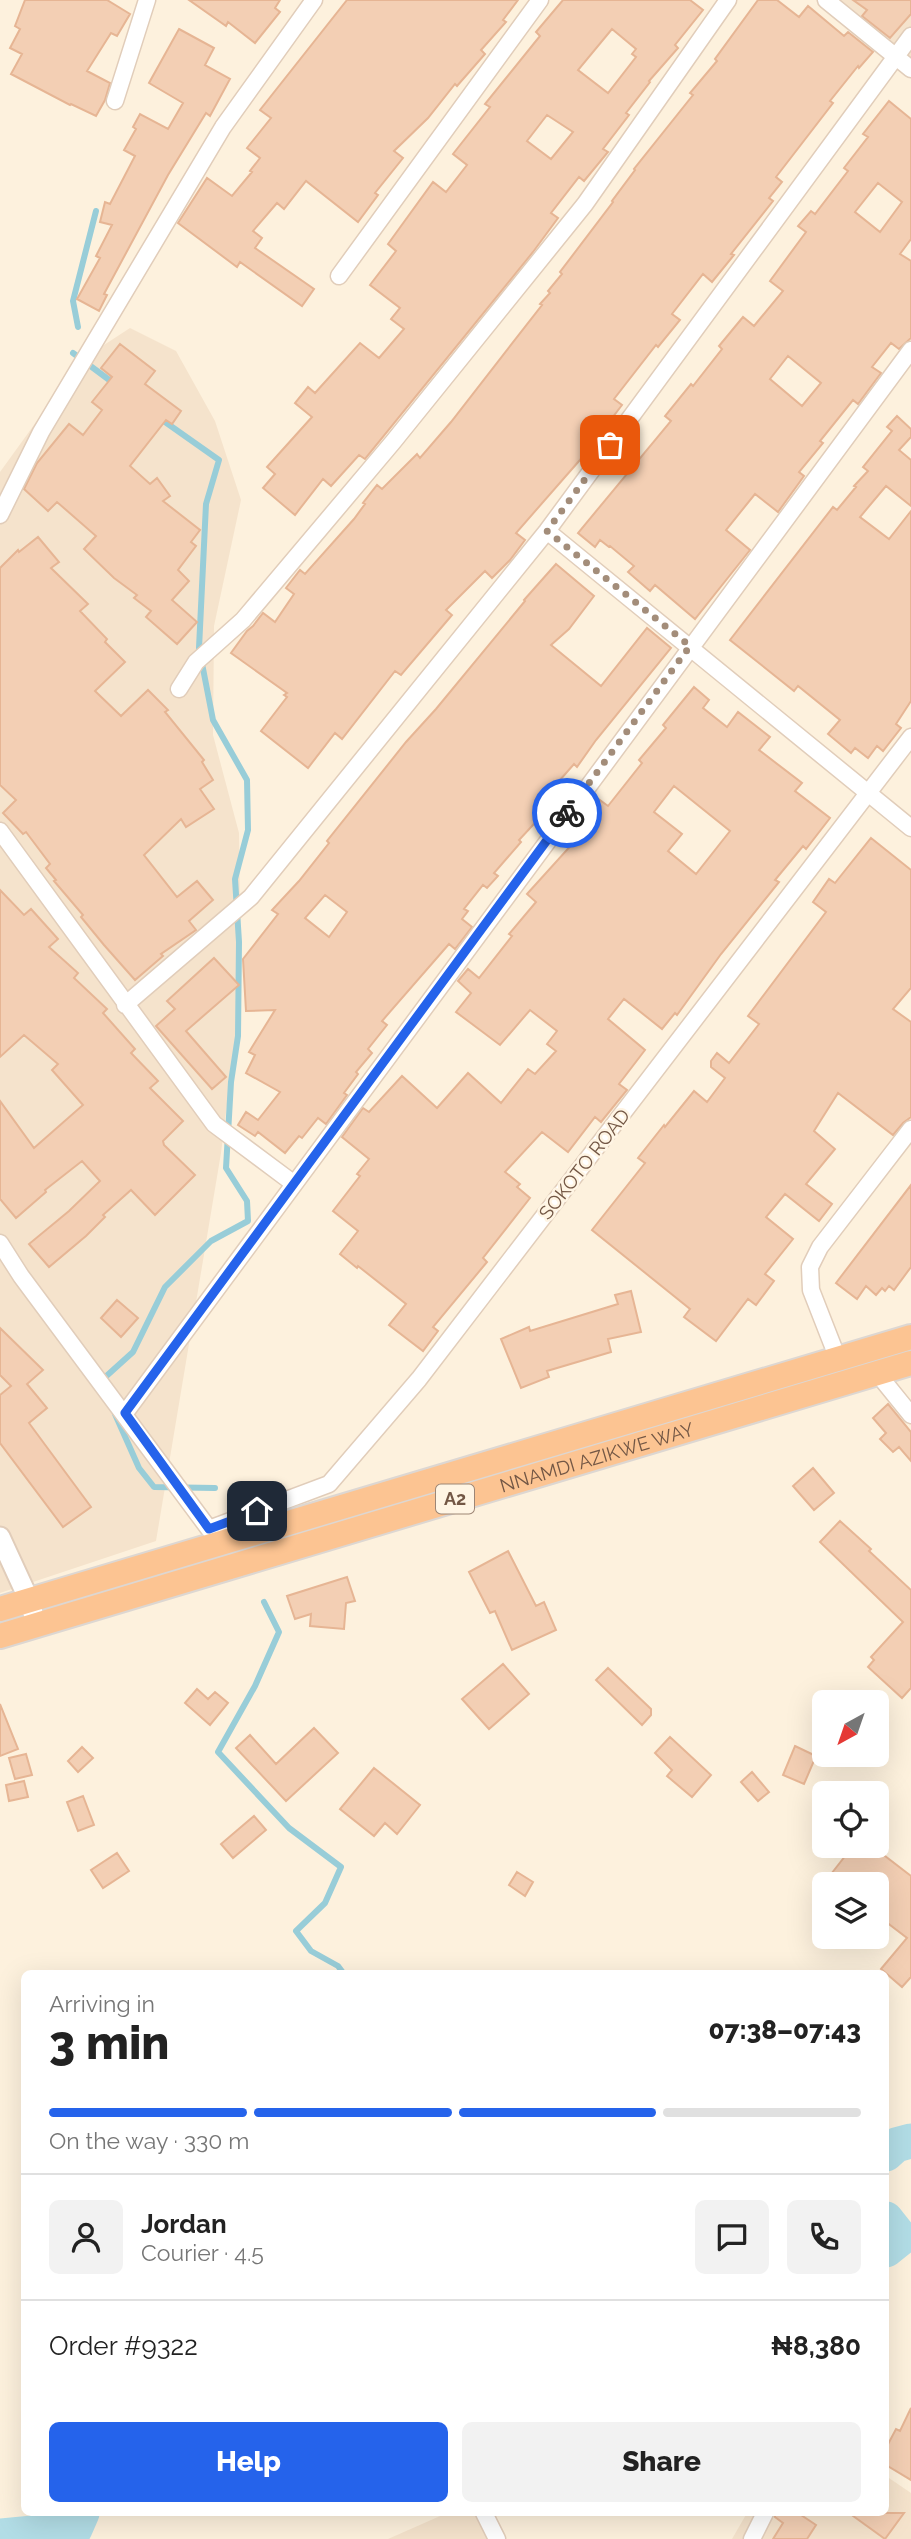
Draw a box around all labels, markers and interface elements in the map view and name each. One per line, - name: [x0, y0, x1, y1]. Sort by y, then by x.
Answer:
- pin: [580, 415, 640, 475]
- icon: bag: [591, 426, 629, 464]
- courier: [532, 778, 602, 848]
- icon: bike: [548, 794, 586, 832]
- street label: SOKOTO ROAD: [534, 1104, 634, 1224]
- street label: NNAMDI AZIKWE WAY: [497, 1418, 697, 1497]
- pin: [227, 1481, 287, 1541]
- road number: A2: [436, 1484, 474, 1514]
- icon: home: [238, 1492, 276, 1530]
- north arrow: [812, 1690, 889, 1768]
- map controls: [812, 1690, 889, 1949]
- button: locate: [812, 1781, 889, 1858]
- button: layers: [812, 1872, 889, 1949]
- text: Arriving in: [49, 1990, 155, 2017]
- text: 07:38–07:43: [708, 2015, 861, 2045]
- text: 3 min: [49, 2016, 169, 2070]
- text: On the way · 330 m: [49, 2127, 249, 2154]
- button: person: [49, 2200, 123, 2274]
- button: chat: [695, 2200, 769, 2274]
- button: phone: [787, 2200, 861, 2274]
- text: Jordan: [141, 2209, 227, 2239]
- text: Courier · 4.5: [141, 2239, 264, 2266]
- text: Order #9322: [49, 2331, 198, 2361]
- text: ₦8,380: [771, 2331, 861, 2361]
- button: Help: [49, 2422, 448, 2502]
- button: Share: [462, 2422, 861, 2502]

